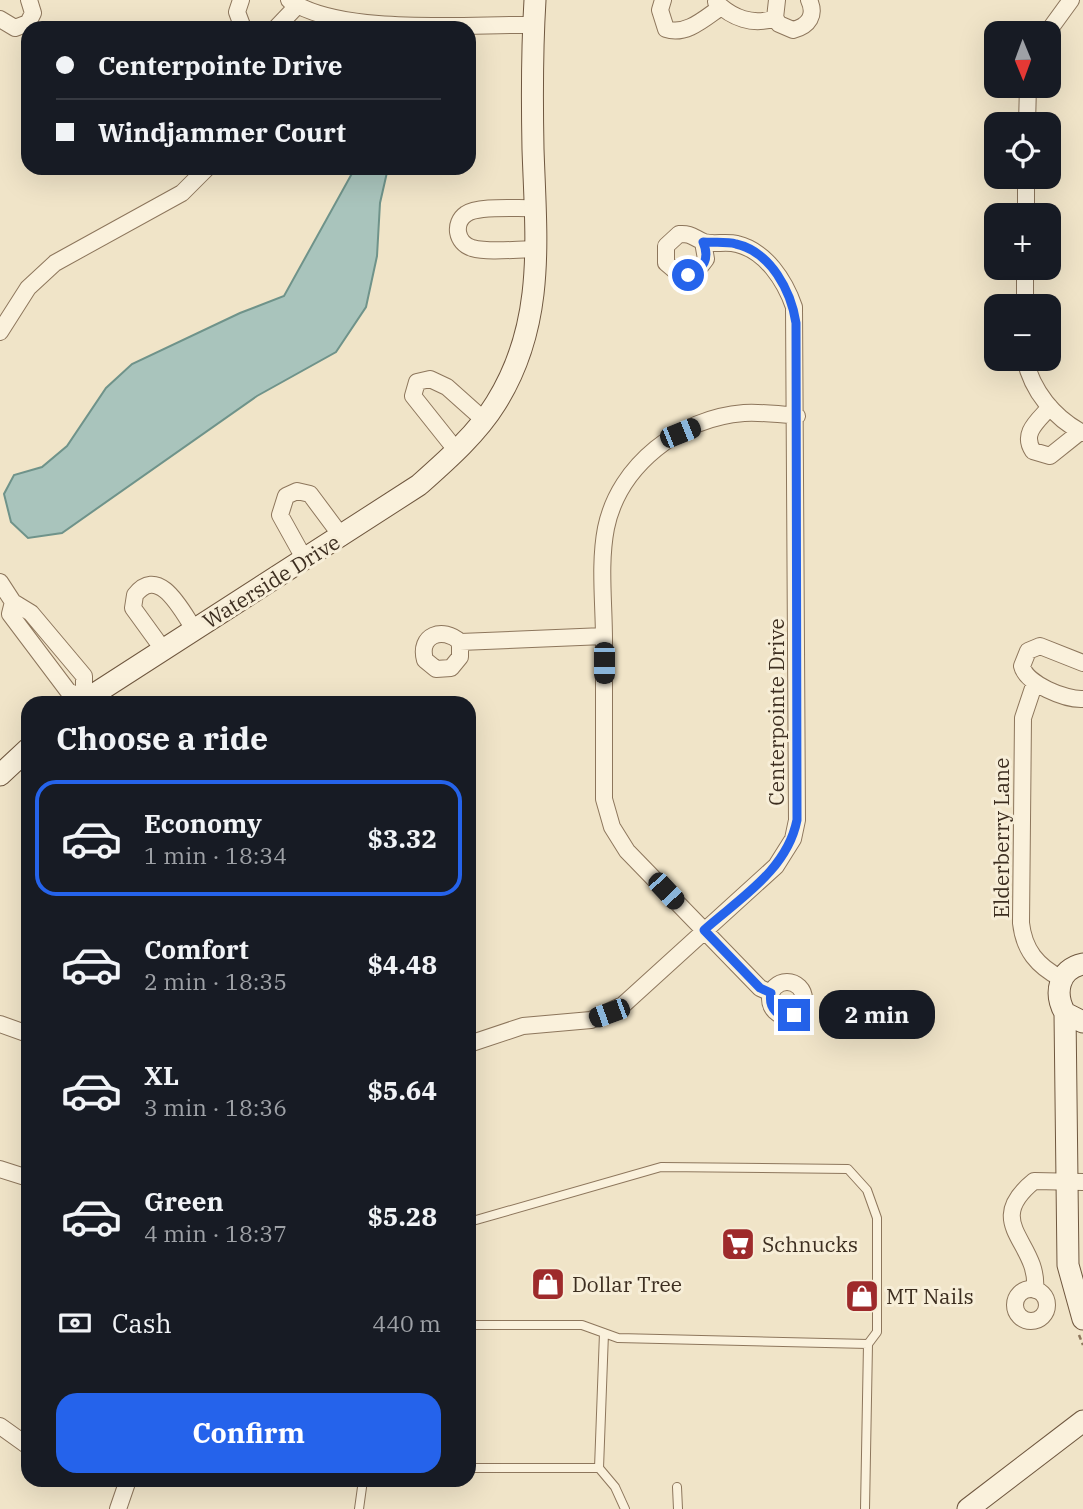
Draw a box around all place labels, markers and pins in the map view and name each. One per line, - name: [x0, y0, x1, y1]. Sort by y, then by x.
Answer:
- supermarket icon: Schnucks: [719, 1225, 757, 1263]
- place label: Schnucks: [762, 1230, 858, 1258]
- shop icon: Dollar Tree: [529, 1265, 567, 1303]
- place label: Dollar Tree: [572, 1270, 682, 1298]
- shop icon: MT Nails: [843, 1277, 881, 1315]
- place label: MT Nails: [886, 1282, 974, 1310]

